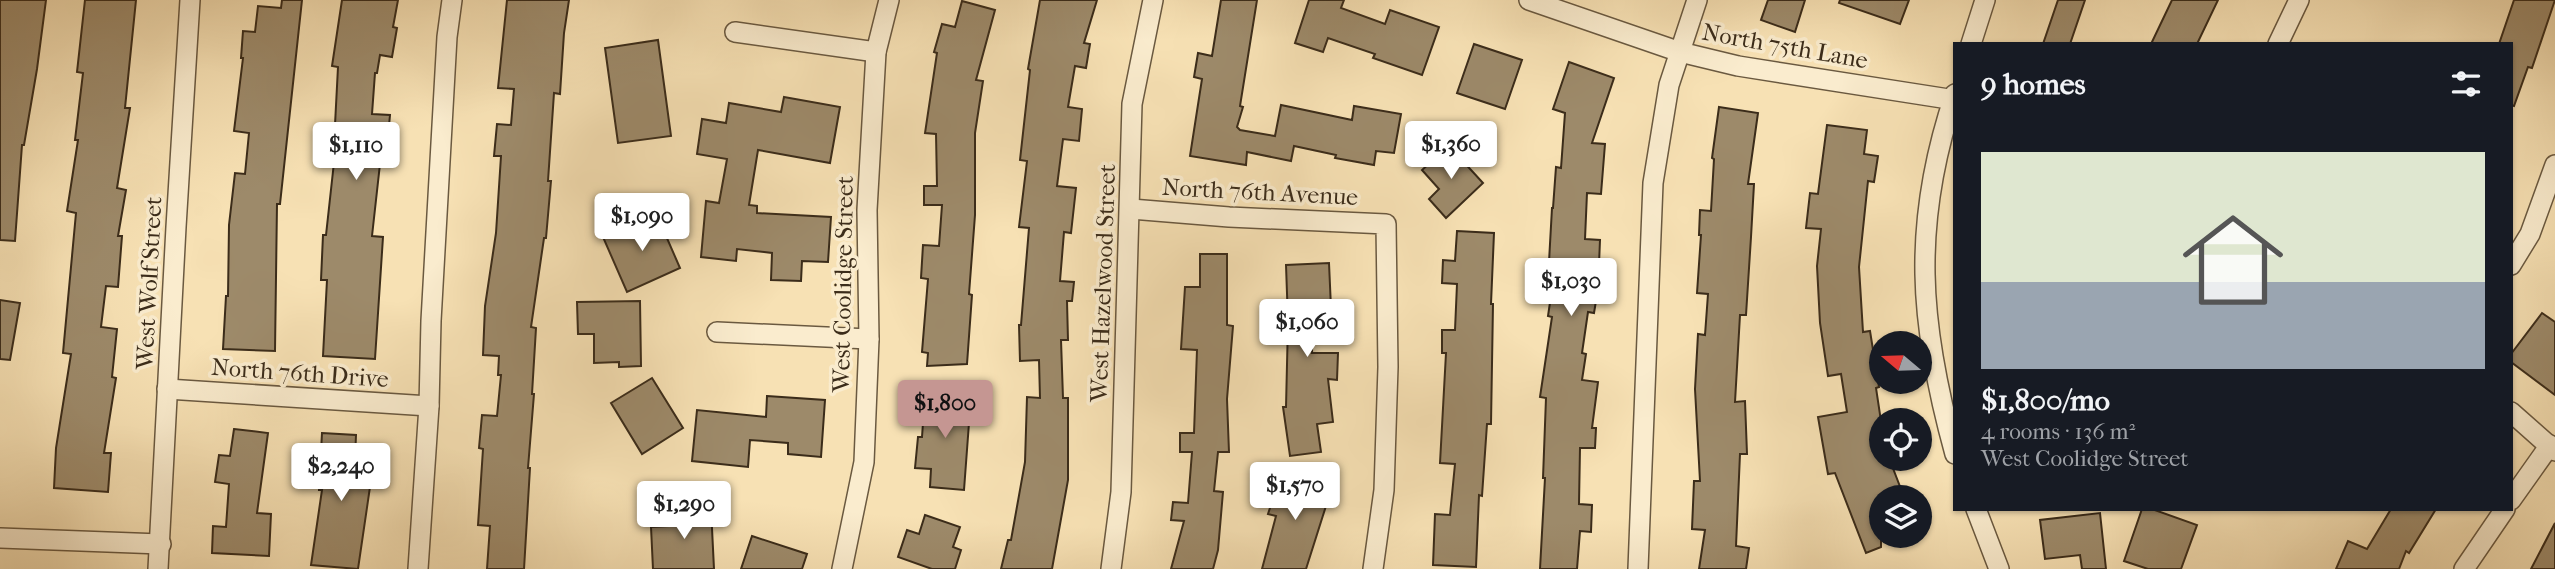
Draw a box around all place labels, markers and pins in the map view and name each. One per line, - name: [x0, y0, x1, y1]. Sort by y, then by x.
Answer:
- pin: $1,110: [299, 122, 413, 182]
- pin: $1,360: [1394, 122, 1508, 181]
- pin: $1,090: [585, 194, 699, 253]
- pin: $1,030: [1514, 258, 1628, 318]
- pin: $1,060: [1250, 300, 1364, 359]
- pin: $1,800: [888, 380, 1002, 440]
- pin: $2,240: [284, 444, 398, 503]
- pin: $1,570: [1238, 462, 1352, 522]
- pin: $1,290: [627, 482, 741, 541]

